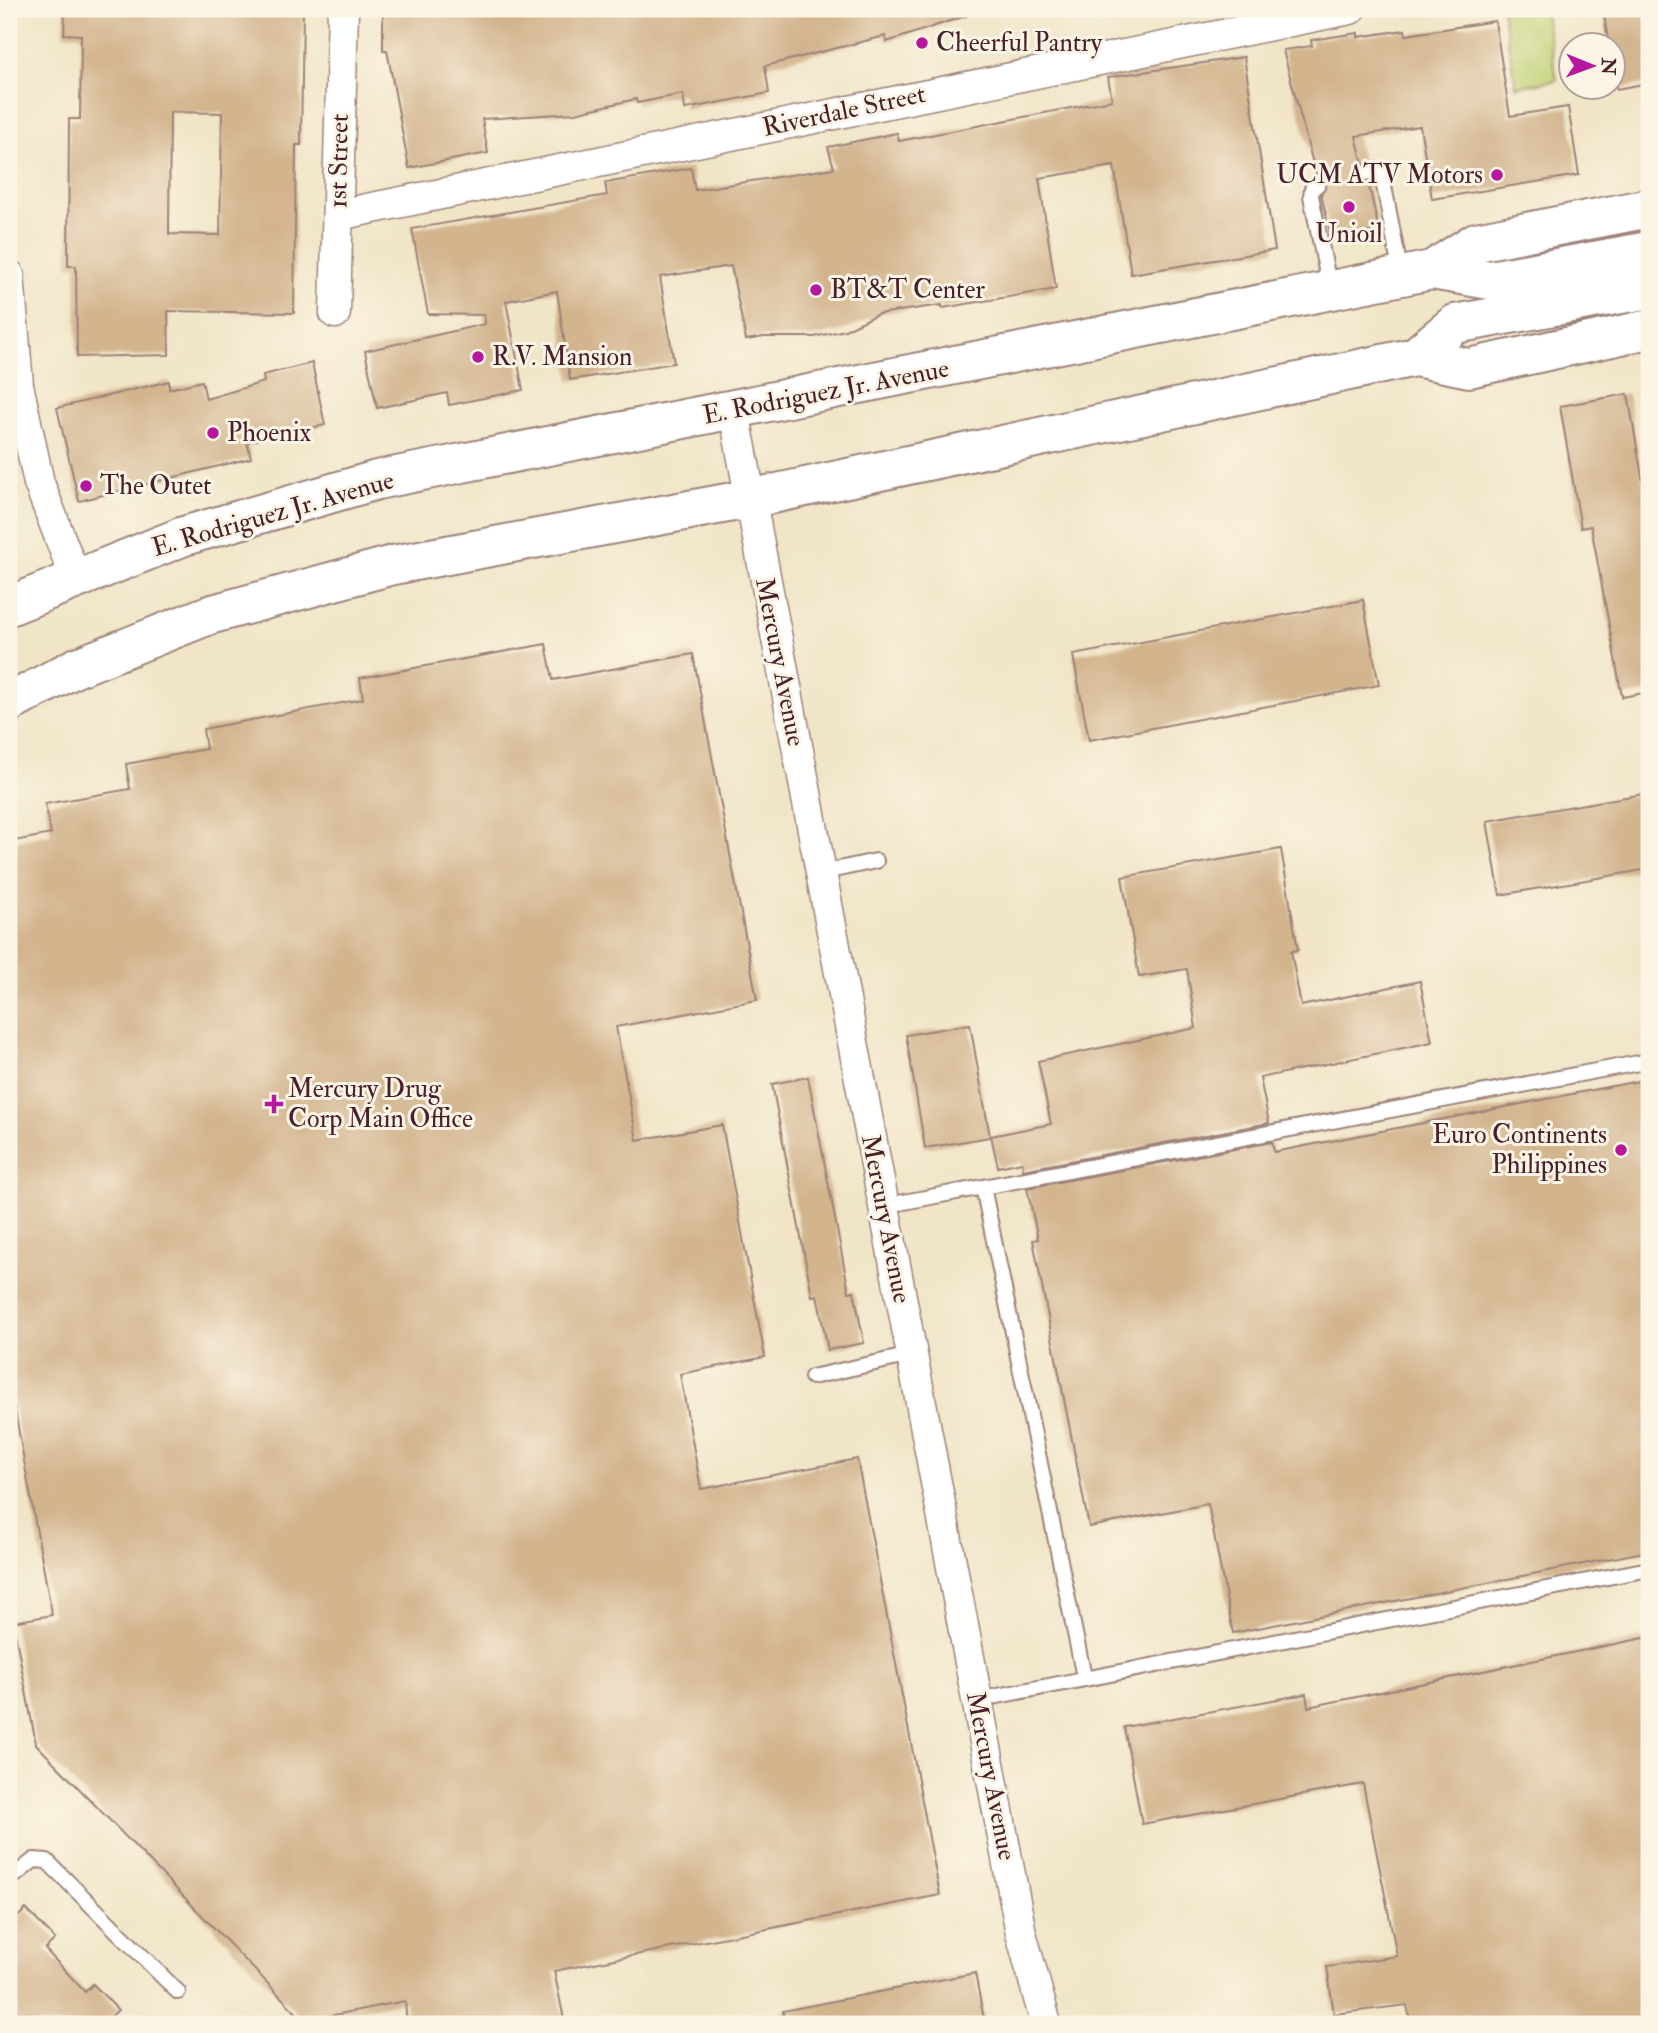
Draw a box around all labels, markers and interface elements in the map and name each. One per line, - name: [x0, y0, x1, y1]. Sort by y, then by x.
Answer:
- place label: Cheerful Pantry: [936, 27, 1103, 59]
- north arrow: [1556, 32, 1626, 102]
- marker: Cheerful Pantry: [914, 35, 930, 51]
- text: N: [1596, 57, 1620, 76]
- street label: Riverdale Street: [760, 78, 928, 144]
- street label: 1st Street: [322, 113, 356, 209]
- place label: UCM ATV Motors: [1276, 159, 1483, 191]
- marker: UCM ATV Motors: [1489, 167, 1505, 183]
- marker: Unioil: [1341, 199, 1357, 215]
- place label: Unioil: [1315, 218, 1383, 250]
- place label: BT&T Center: [830, 274, 985, 306]
- marker: BT&T Center: [808, 282, 824, 298]
- place label: R.V. Mansion: [492, 341, 632, 373]
- marker: R.V. Mansion: [470, 349, 486, 365]
- street label: E. Rodriguez Jr. Avenue: [700, 352, 952, 432]
- place label: Phoenix: [227, 417, 312, 449]
- marker: Phoenix: [205, 425, 221, 441]
- street label: E. Rodriguez Jr. Avenue: [148, 464, 398, 564]
- place label: The Outet: [100, 470, 212, 502]
- marker: The Outet: [78, 478, 94, 494]
- street label: Mercury Avenue: [748, 575, 812, 749]
- place label: Mercury Drug Corp Main Office: [288, 1073, 473, 1136]
- marker: Mercury Drug Corp Main Office: [266, 1096, 282, 1112]
- place label: Euro Continents Philippines: [1432, 1119, 1607, 1182]
- street label: Mercury Avenue: [854, 1132, 918, 1306]
- marker: Euro Continents Philippines: [1613, 1142, 1629, 1158]
- street label: Mercury Avenue: [959, 1689, 1023, 1863]

